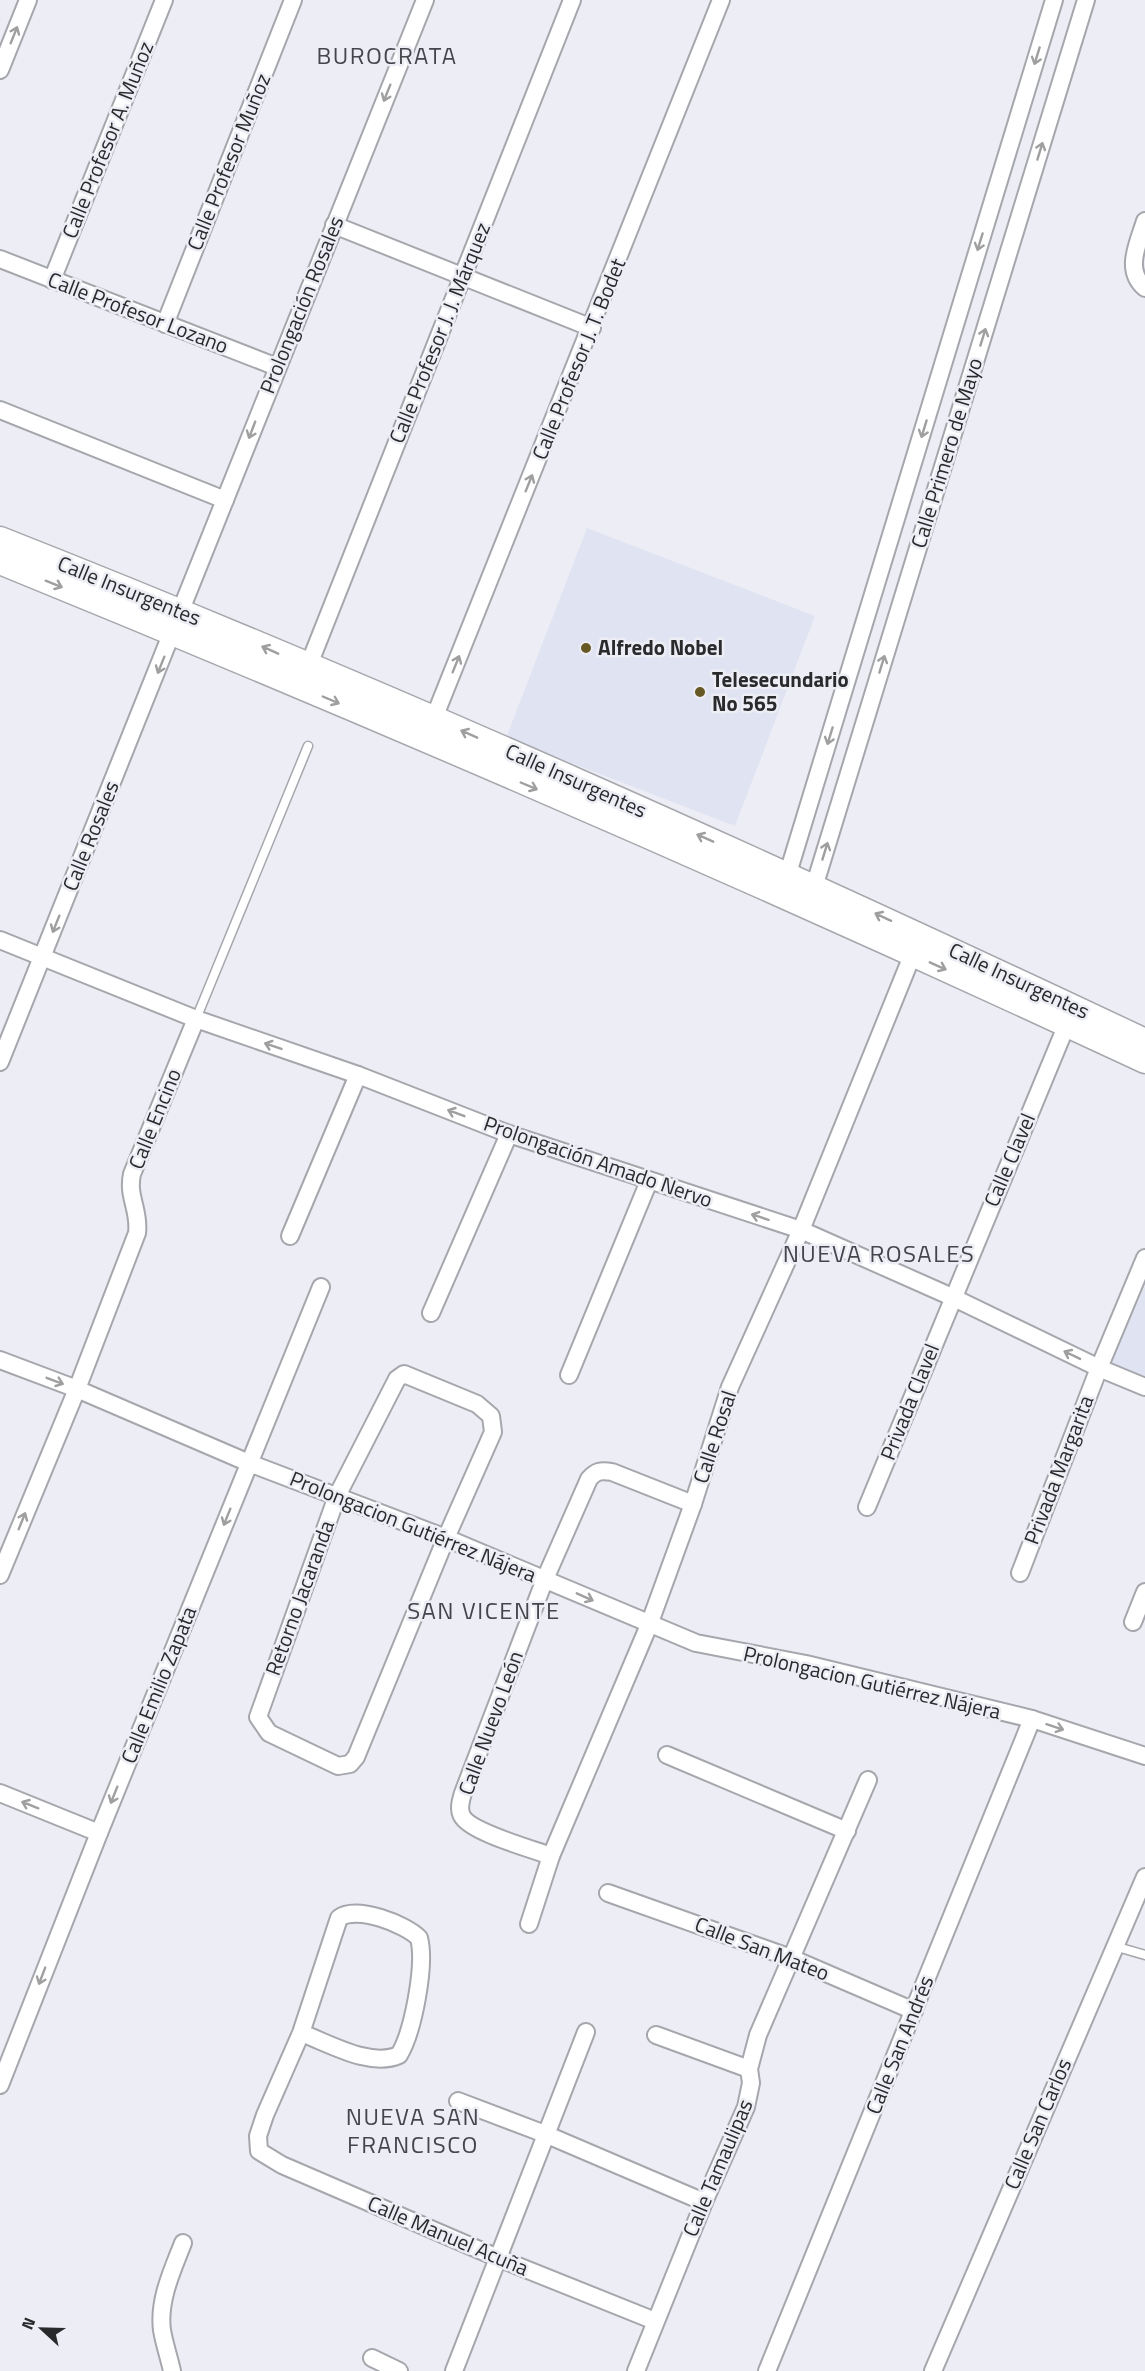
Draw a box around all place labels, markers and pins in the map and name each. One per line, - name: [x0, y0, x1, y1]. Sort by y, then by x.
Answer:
- place label: Alfredo Nobel: [598, 631, 723, 663]
- marker: Alfredo Nobel: [579, 641, 593, 655]
- place label: Telesecundario No 565: [712, 663, 849, 719]
- marker: Telesecundario No 565: [693, 685, 707, 699]

